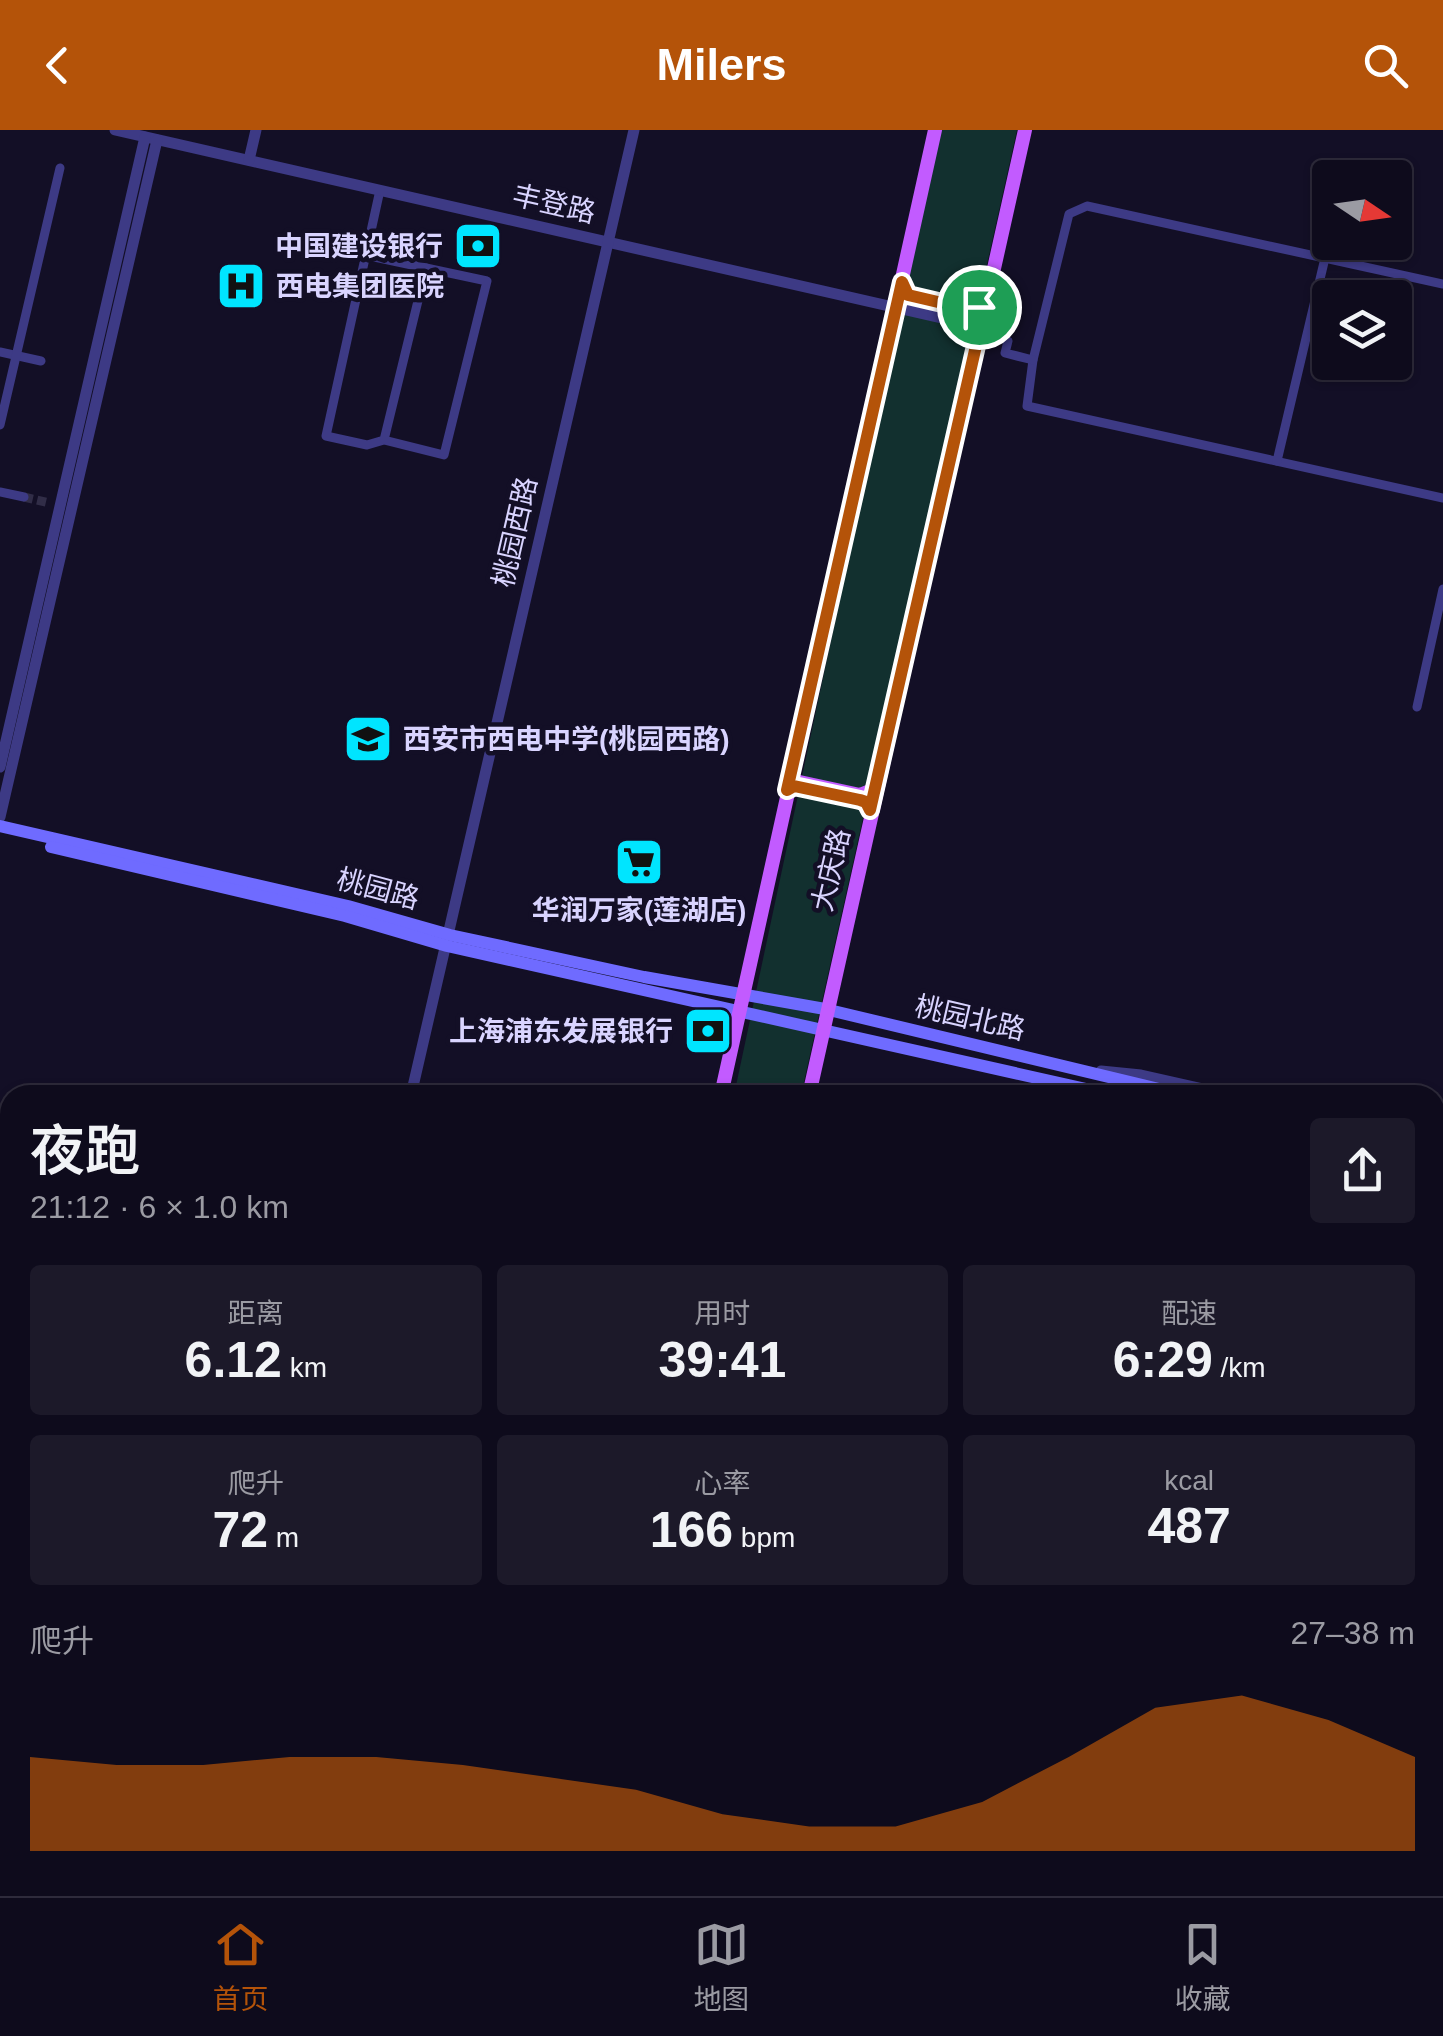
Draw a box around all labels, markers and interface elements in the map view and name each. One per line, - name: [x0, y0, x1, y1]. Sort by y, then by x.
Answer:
- icon: back: [30, 38, 85, 93]
- icon: search: [1358, 38, 1413, 93]
- text: Milers: [656, 39, 787, 90]
- north arrow: [1312, 160, 1412, 260]
- map controls: [1312, 160, 1412, 380]
- street label: 丰登路: [510, 179, 598, 229]
- bank icon: 中国建设银行: [452, 220, 504, 272]
- place label: 中国建设银行: [275, 231, 443, 262]
- hospital icon: 西电集团医院: [215, 260, 267, 312]
- pin: [937, 265, 1022, 350]
- place label: 西电集团医院: [276, 271, 444, 302]
- icon: arrive: [952, 280, 1007, 335]
- button: layers: [1312, 280, 1412, 380]
- street label: 桃园西路: [487, 474, 543, 590]
- school or university icon: 西安市西电中学(桃园西路): [342, 713, 394, 765]
- place label: 西安市西电中学(桃园西路): [403, 724, 730, 755]
- street label: 大庆路: [806, 826, 856, 914]
- supermarket icon: 华润万家(莲湖店): [613, 836, 665, 888]
- street label: 桃园路: [333, 863, 423, 915]
- place label: 华润万家(莲湖店): [532, 895, 746, 926]
- street label: 桃园北路: [912, 990, 1028, 1046]
- bank icon: 上海浦东发展银行: [682, 1005, 734, 1057]
- place label: 上海浦东发展银行: [449, 1016, 673, 1047]
- button: share: [1310, 1118, 1415, 1223]
- text: 夜跑: [30, 1120, 140, 1182]
- text: 21:12 · 6 × 1.0 km: [30, 1189, 289, 1225]
- text: 距离: [228, 1298, 284, 1329]
- text: 用时: [694, 1298, 751, 1329]
- text: 配速: [1161, 1298, 1217, 1329]
- text: 6.12: [185, 1332, 282, 1388]
- text: 39:41: [659, 1332, 786, 1388]
- text: 6:29: [1113, 1332, 1213, 1388]
- text: km: [282, 1352, 327, 1383]
- text: /km: [1213, 1352, 1266, 1383]
- text: kcal: [1164, 1465, 1214, 1496]
- text: 爬升: [228, 1468, 284, 1499]
- text: 心率: [694, 1468, 751, 1499]
- text: 487: [1147, 1498, 1231, 1554]
- text: 72: [212, 1502, 268, 1558]
- text: 166: [650, 1502, 733, 1558]
- text: m: [268, 1522, 299, 1553]
- text: bpm: [733, 1522, 795, 1553]
- text: 27–38 m: [1290, 1615, 1415, 1651]
- text: 爬升: [30, 1623, 94, 1659]
- tab: 首页: [212, 1917, 269, 2017]
- tab: 地图: [693, 1917, 750, 2017]
- tab: 收藏: [1174, 1917, 1231, 2017]

